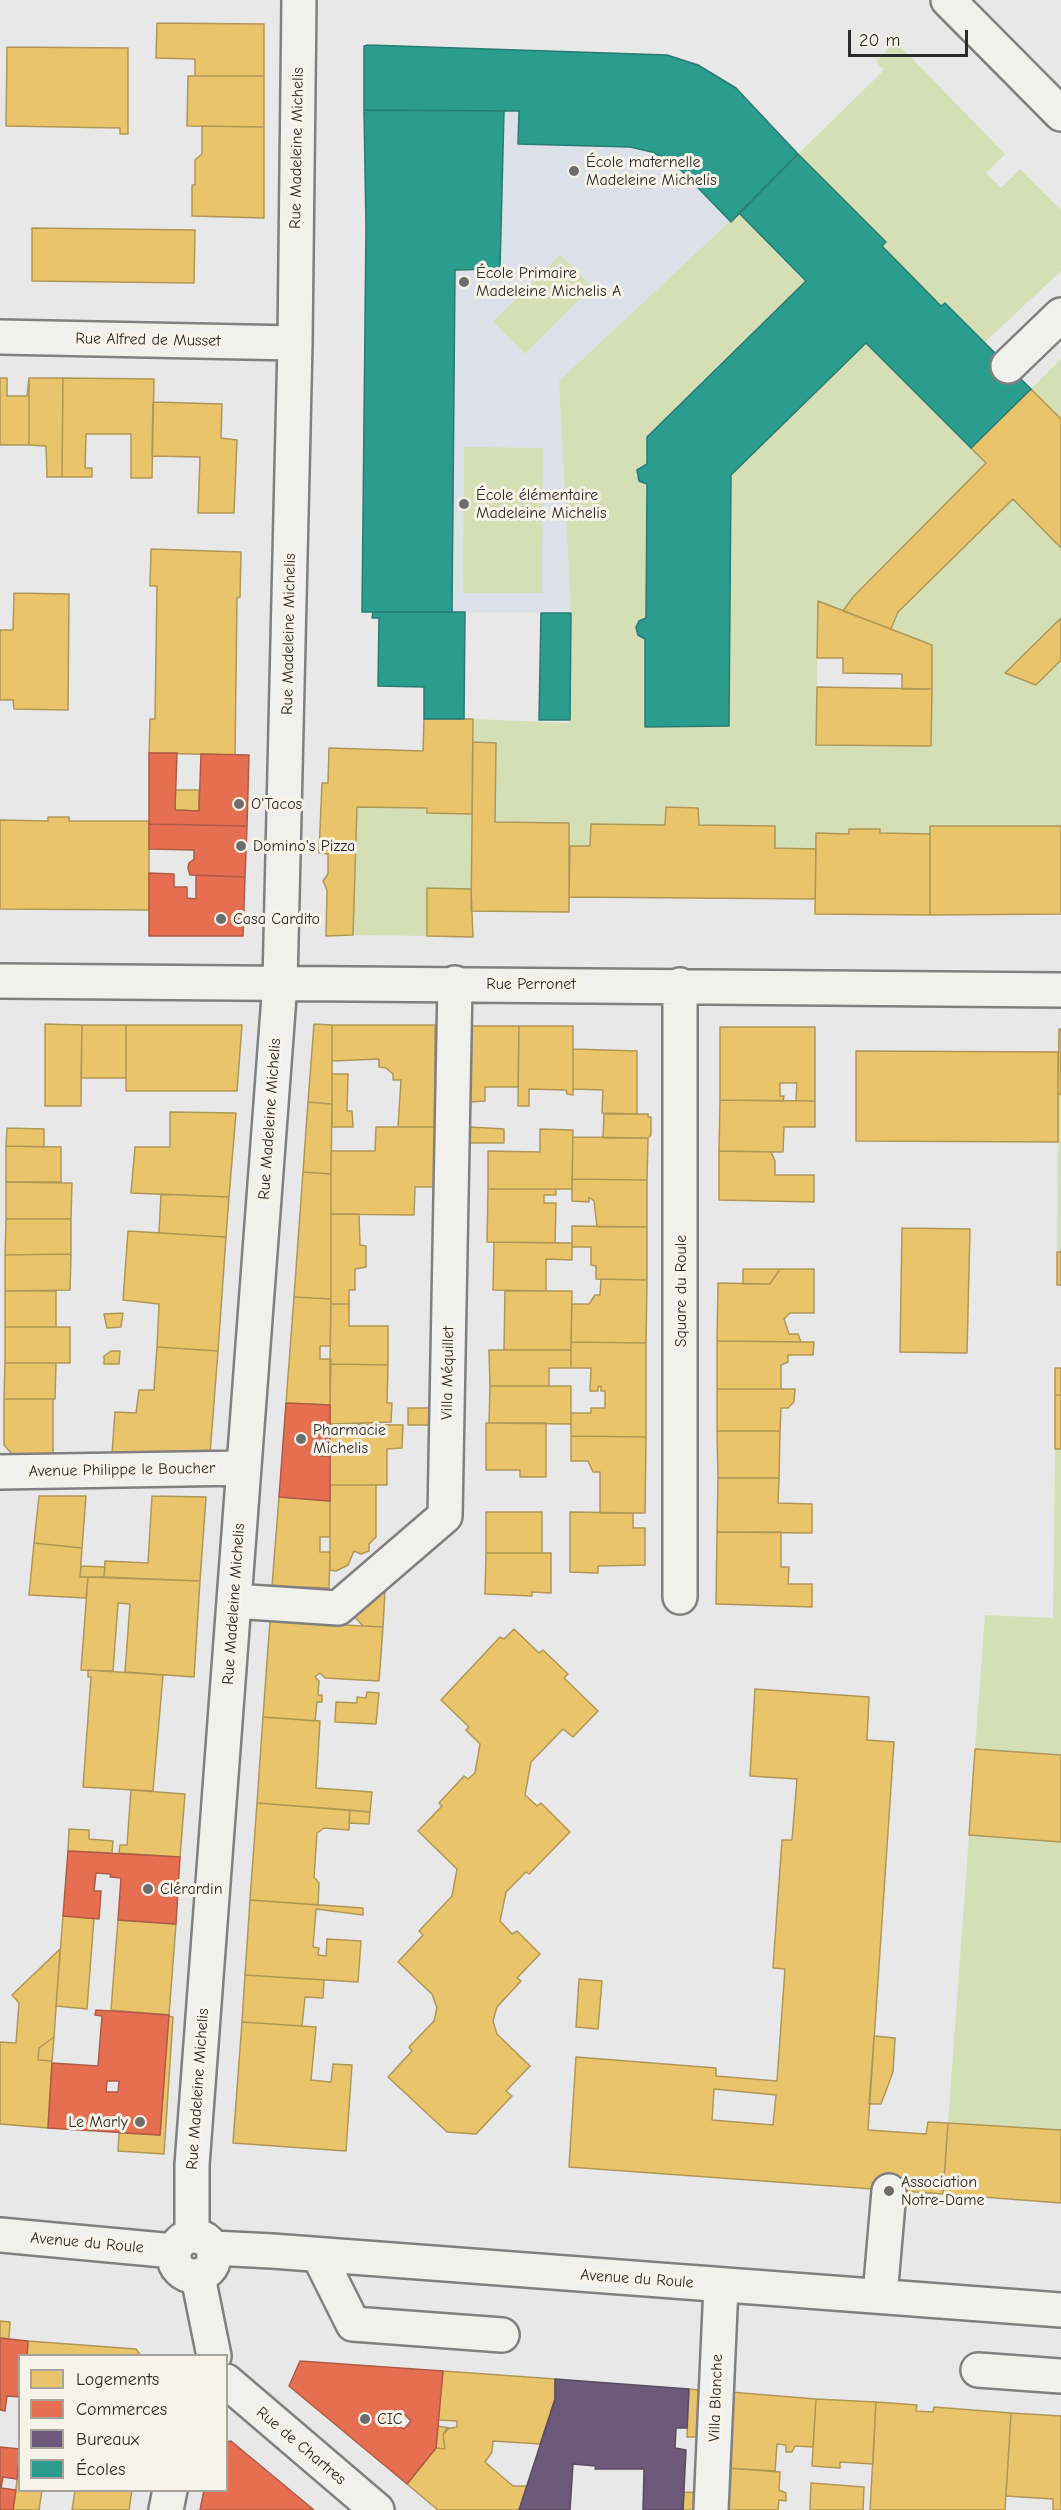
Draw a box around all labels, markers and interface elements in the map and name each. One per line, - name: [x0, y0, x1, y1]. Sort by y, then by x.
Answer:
- scale bar: [851, 18, 971, 56]
- text: 20 m: [859, 30, 900, 51]
- street label: Rue Madeleine Michelis: [286, 67, 308, 229]
- place label: École maternelle Madeleine Michelis: [586, 152, 717, 190]
- marker: École maternelle Madeleine Michelis: [567, 164, 581, 178]
- place label: École Primaire Madeleine Michelis A: [476, 263, 621, 301]
- marker: École Primaire Madeleine Michelis A: [457, 275, 471, 289]
- street label: Rue Alfred de Musset: [75, 329, 221, 351]
- place label: École élémentaire Madeleine Michelis: [476, 485, 607, 523]
- marker: École élémentaire Madeleine Michelis: [457, 497, 471, 511]
- street label: Rue Madeleine Michelis: [278, 553, 300, 715]
- place label: O'Tacos: [251, 794, 302, 814]
- marker: O'Tacos: [232, 797, 246, 811]
- place label: Domino's Pizza: [253, 836, 355, 856]
- marker: Domino's Pizza: [234, 839, 248, 853]
- place label: Casa Cardito: [233, 909, 320, 929]
- marker: Casa Cardito: [214, 912, 228, 926]
- street label: Rue Perronet: [486, 974, 576, 994]
- street label: Rue Madeleine Michelis: [255, 1038, 285, 1200]
- street label: Square du Roule: [671, 1235, 691, 1347]
- street label: Villa Méquillet: [438, 1326, 458, 1420]
- place label: Pharmacie Michelis: [313, 1420, 386, 1458]
- marker: Pharmacie Michelis: [294, 1432, 308, 1446]
- street label: Avenue Philippe le Boucher: [28, 1459, 216, 1481]
- street label: Rue Madeleine Michelis: [219, 1523, 249, 1685]
- place label: Clérardin: [160, 1879, 222, 1899]
- marker: Clérardin: [141, 1882, 155, 1896]
- street label: Rue Madeleine Michelis: [183, 2008, 213, 2170]
- place label: Le Marly: [68, 2112, 128, 2132]
- marker: Le Marly: [133, 2115, 147, 2129]
- place label: Association Notre-Dame: [901, 2172, 984, 2210]
- marker: Association Notre-Dame: [882, 2184, 896, 2198]
- street label: Avenue du Roule: [30, 2228, 144, 2258]
- street label: Avenue du Roule: [580, 2265, 694, 2293]
- legend: [18, 2354, 228, 2492]
- street label: Villa Blanche: [705, 2354, 727, 2442]
- text: Logements: [76, 2369, 159, 2390]
- text: Commerces: [76, 2399, 167, 2420]
- street label: Rue de Chartres: [252, 2403, 350, 2489]
- place label: CIC: [377, 2409, 402, 2429]
- marker: CIC: [358, 2412, 372, 2426]
- text: Bureaux: [76, 2429, 139, 2450]
- text: Écoles: [76, 2459, 126, 2480]

